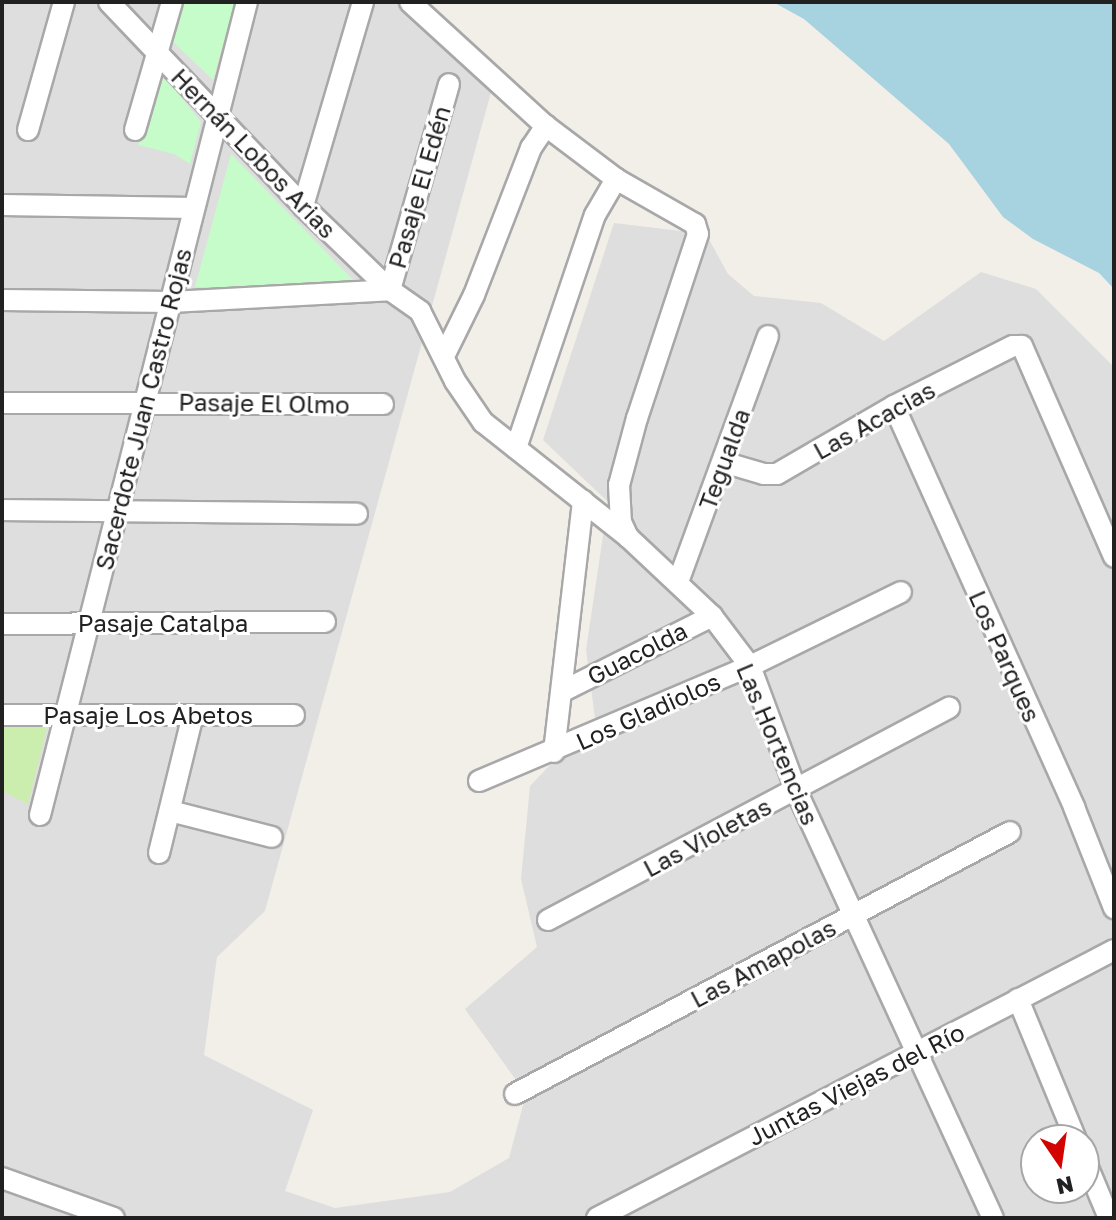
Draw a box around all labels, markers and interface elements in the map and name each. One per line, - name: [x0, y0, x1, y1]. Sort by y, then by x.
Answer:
- street label: Hernán Lobos Arias: [166, 62, 342, 244]
- street label: Pasaje El Edén: [382, 102, 456, 272]
- street label: Sacerdote Juan Castro Rojas: [89, 245, 197, 573]
- street label: Las Acacias: [808, 375, 940, 465]
- street label: Pasaje El Olmo: [178, 387, 350, 419]
- street label: Tegualda: [692, 405, 756, 513]
- street label: Los Parques: [963, 586, 1047, 726]
- street label: Pasaje Catalpa: [78, 609, 248, 637]
- street label: Guacolda: [582, 616, 692, 690]
- street label: Las Hortencias: [731, 659, 825, 829]
- street label: Los Gladiolos: [571, 666, 725, 756]
- street label: Pasaje Los Abetos: [43, 701, 253, 729]
- street label: Las Violetas: [638, 791, 776, 883]
- street label: Las Amapolas: [686, 913, 840, 1013]
- street label: Juntas Viejas del Río: [743, 1017, 969, 1151]
- north arrow: [1020, 1124, 1100, 1204]
- text: N: [1054, 1171, 1076, 1201]

